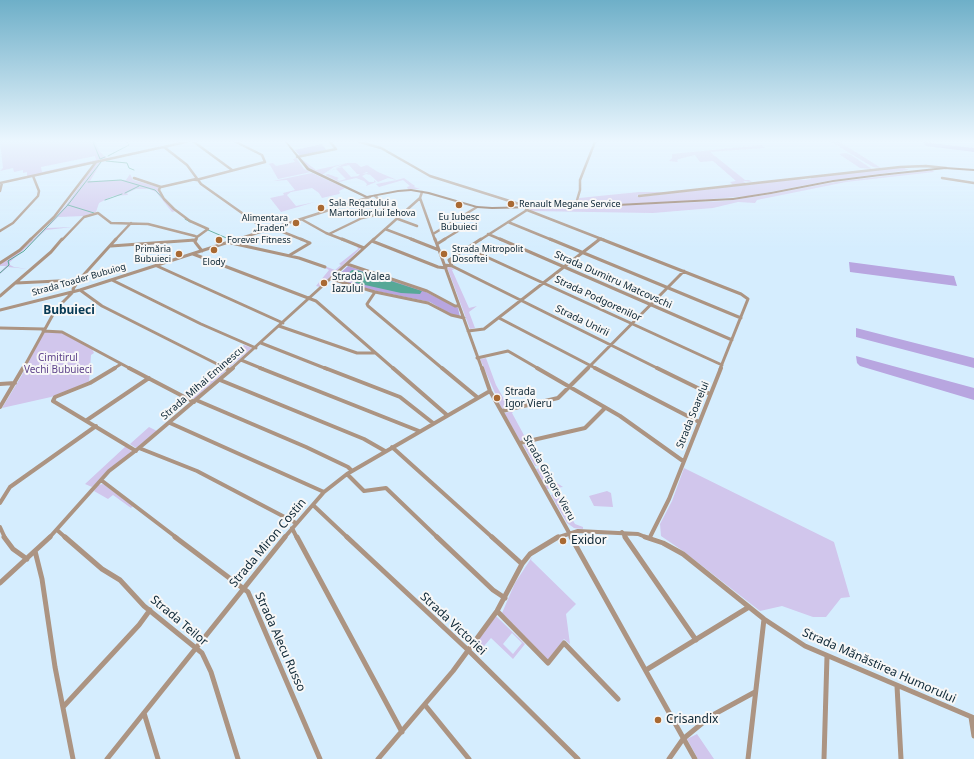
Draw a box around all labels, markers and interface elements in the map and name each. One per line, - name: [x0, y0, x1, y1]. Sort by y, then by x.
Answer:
- place label: Sala Regatului a Martorilor lui Iehova: [329, 198, 416, 219]
- marker: Renault Megane Service: [506, 199, 516, 209]
- place label: Renault Megane Service: [519, 199, 621, 209]
- marker: Eu Iubesc Bubuieci: [454, 200, 464, 210]
- marker: Sala Regatului a Martorilor lui Iehova: [316, 203, 326, 213]
- place label: Eu Iubesc Bubuieci: [439, 212, 479, 233]
- place label: Alimentara „Iraden”: [242, 213, 288, 234]
- marker: Alimentara „Iraden”: [291, 218, 301, 228]
- marker: Forever Fitness: [214, 235, 224, 245]
- place label: Forever Fitness: [227, 235, 291, 245]
- place label: Primăria Bubuieci: [134, 244, 171, 265]
- place label: Strada Mitropolit Dosoftei: [452, 244, 523, 265]
- marker: Elody: [209, 245, 219, 255]
- marker: Primăria Bubuieci: [174, 249, 184, 259]
- marker: Strada Mitropolit Dosoftei: [439, 249, 449, 259]
- street label: Strada Dumitru Matcovschi: [552, 249, 674, 311]
- place label: Elody: [203, 257, 225, 267]
- street label: Strada Toader Bubuiog: [31, 261, 127, 299]
- place label: Strada Valea Iazului: [332, 271, 390, 294]
- street label: Strada Podgorenilor: [553, 274, 643, 324]
- marker: Strada Valea Iazului: [319, 278, 329, 288]
- street label: Strada Unirii: [553, 303, 611, 339]
- district label: Bubuieci: [43, 304, 95, 318]
- street label: Strada Mihai Eminescu: [159, 343, 247, 423]
- park label: Cimitirul Vechi Bubuieci: [24, 352, 92, 376]
- street label: Strada Soarelui: [674, 380, 712, 450]
- place label: Strada Igor Vieru: [505, 386, 552, 410]
- marker: Strada Igor Vieru: [492, 393, 502, 403]
- street label: Strada Grigore Vieru: [521, 433, 577, 523]
- street label: Strada Miron Costin: [227, 496, 309, 590]
- place label: Exidor: [571, 534, 607, 548]
- marker: Exidor: [558, 536, 568, 546]
- street label: Strada Alecu Russo: [252, 590, 308, 694]
- street label: Strada Victoriei: [417, 590, 489, 658]
- street label: Strada Teilor: [147, 593, 211, 649]
- street label: Strada Mănăstirea Humorului: [800, 626, 958, 706]
- place label: Crisandix: [666, 713, 718, 727]
- marker: Crisandix: [653, 715, 663, 725]

